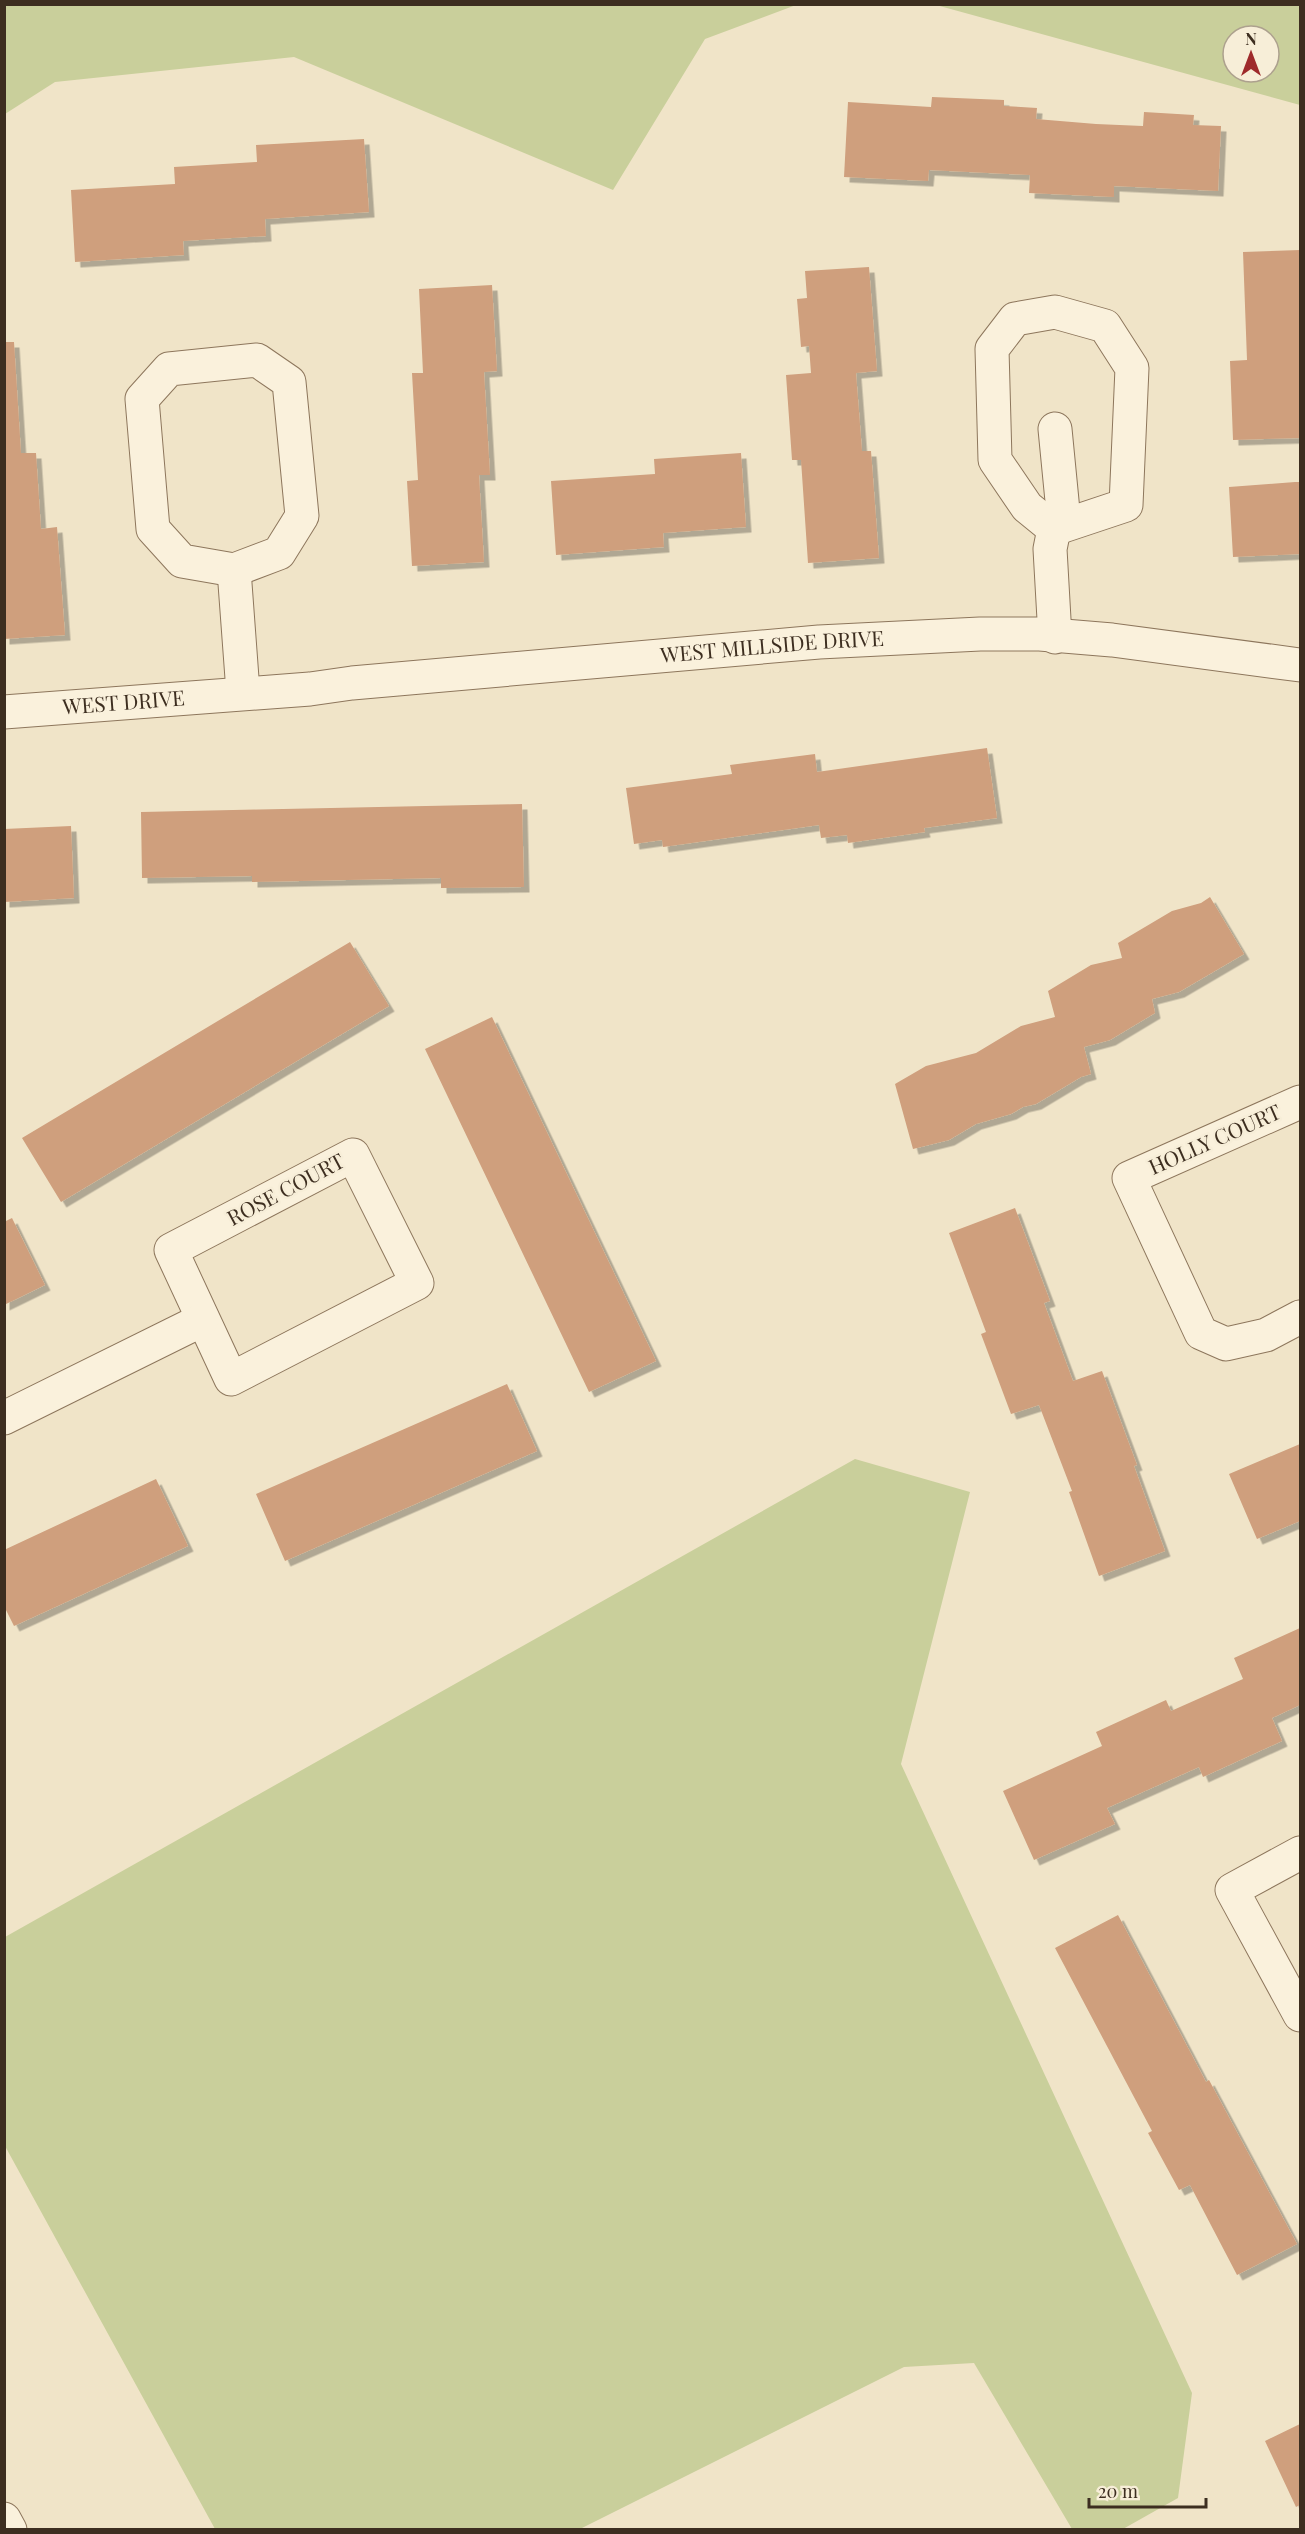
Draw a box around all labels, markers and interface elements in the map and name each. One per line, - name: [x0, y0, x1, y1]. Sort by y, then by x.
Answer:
- north arrow: [1221, 24, 1281, 84]
- text: N: [1245, 28, 1257, 49]
- street label: WEST MILLSIDE DRIVE: [658, 623, 885, 668]
- street label: WEST DRIVE: [60, 682, 186, 720]
- street label: HOLLY COURT: [1144, 1096, 1285, 1180]
- street label: ROSE COURT: [221, 1146, 349, 1231]
- scale bar: [1089, 2471, 1206, 2509]
- text: 20 m: [1098, 2479, 1138, 2503]

